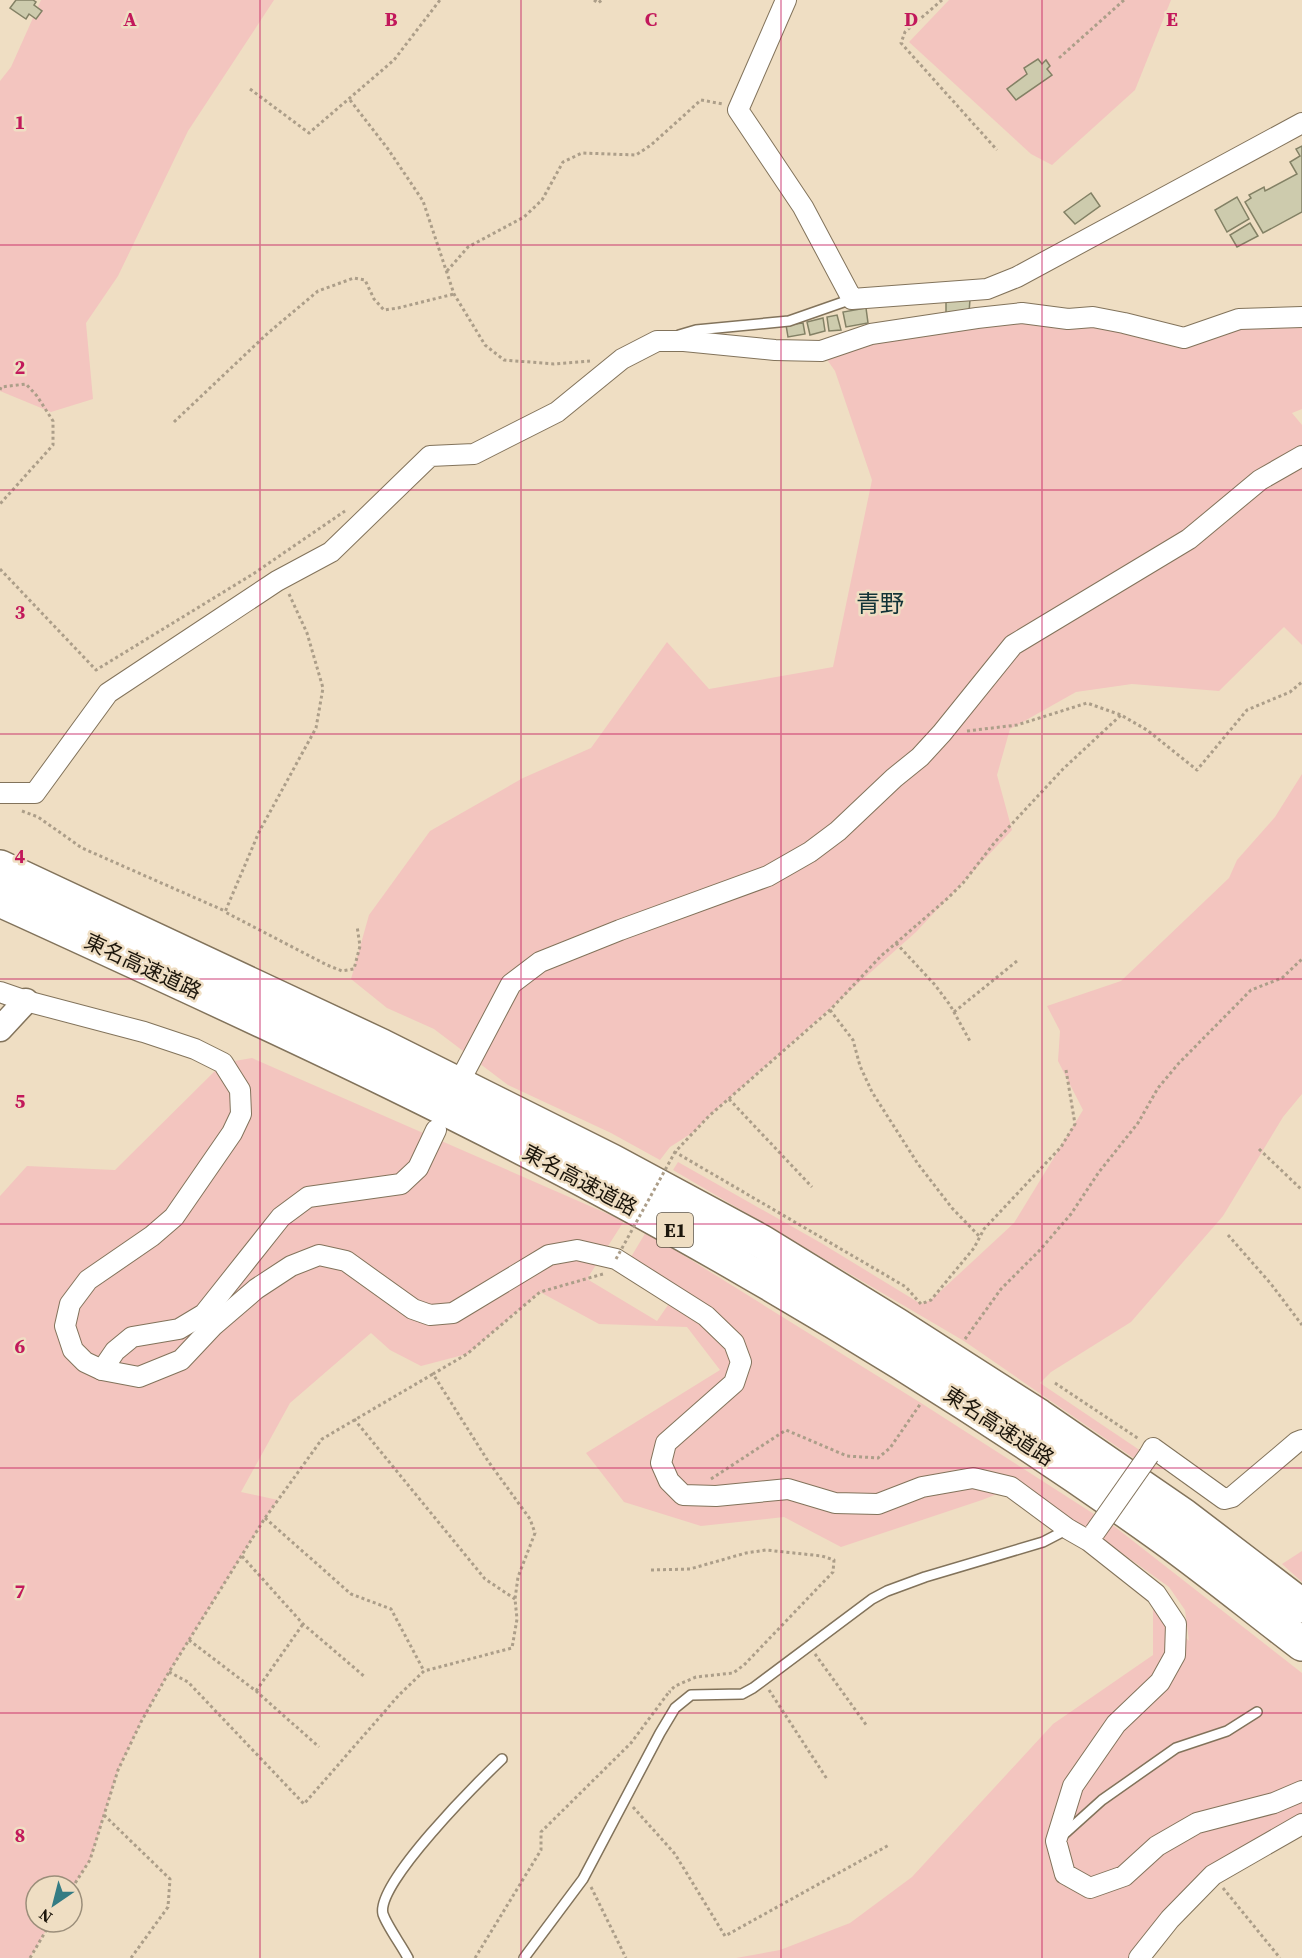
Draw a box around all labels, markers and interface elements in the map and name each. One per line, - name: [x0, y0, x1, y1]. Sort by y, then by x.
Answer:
- text: A: [123, 5, 137, 33]
- text: B: [384, 5, 398, 33]
- text: C: [645, 5, 657, 33]
- text: D: [904, 5, 918, 33]
- text: E: [1166, 5, 1178, 33]
- text: 1: [15, 108, 25, 136]
- text: 2: [15, 353, 26, 381]
- district label: 青野: [856, 587, 904, 620]
- text: 3: [15, 598, 26, 626]
- text: 4: [15, 842, 26, 870]
- street label: 東名高速道路: [80, 926, 206, 1006]
- text: 5: [15, 1087, 26, 1115]
- street label: 東名高速道路: [518, 1138, 642, 1222]
- road number: E1: [657, 1213, 693, 1247]
- text: 6: [15, 1332, 26, 1360]
- street label: 東名高速道路: [938, 1380, 1060, 1472]
- text: 7: [15, 1577, 26, 1605]
- text: 8: [15, 1821, 25, 1849]
- north arrow: [24, 1874, 84, 1934]
- text: N: [34, 1904, 56, 1929]

